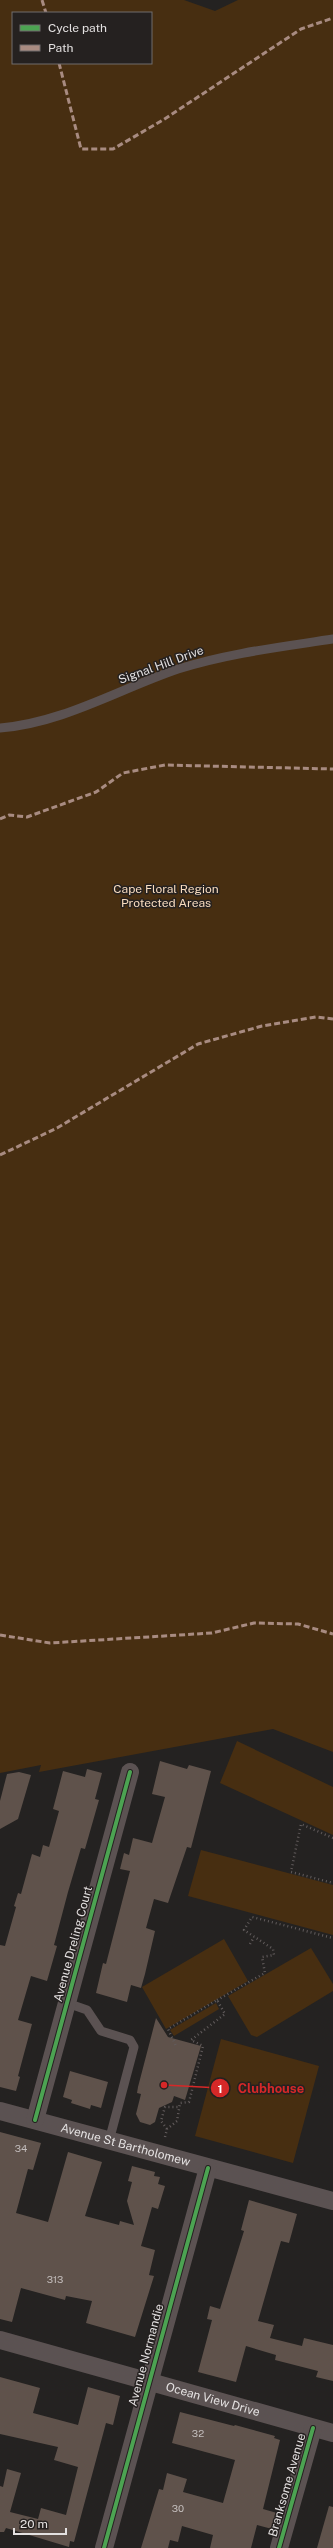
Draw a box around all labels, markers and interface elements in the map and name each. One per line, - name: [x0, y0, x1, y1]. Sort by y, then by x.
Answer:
- legend: [12, 12, 152, 64]
- text: Cycle path: [48, 21, 107, 35]
- text: Path: [48, 41, 74, 55]
- street label: Signal Hill Drive: [117, 643, 206, 687]
- park label: Cape Floral Region Protected Areas: [113, 882, 219, 910]
- street label: Avenue Dreling Court: [51, 1884, 95, 2003]
- callout: Clubhouse: [210, 2076, 312, 2101]
- text: Clubhouse: [238, 2081, 304, 2096]
- text: 1: [217, 2082, 223, 2096]
- street label: Avenue St Bartholomew: [59, 2121, 192, 2169]
- house number: 34: [15, 2142, 27, 2154]
- house number: 313: [47, 2273, 63, 2285]
- street label: Avenue Normandie: [126, 2302, 166, 2408]
- street label: Ocean View Drive: [164, 2380, 262, 2419]
- house number: 32: [192, 2427, 204, 2439]
- street label: Branksome Avenue: [266, 2432, 308, 2538]
- house number: 30: [172, 2502, 184, 2514]
- scale bar: [14, 2510, 66, 2536]
- text: 20 m: [20, 2517, 48, 2531]

